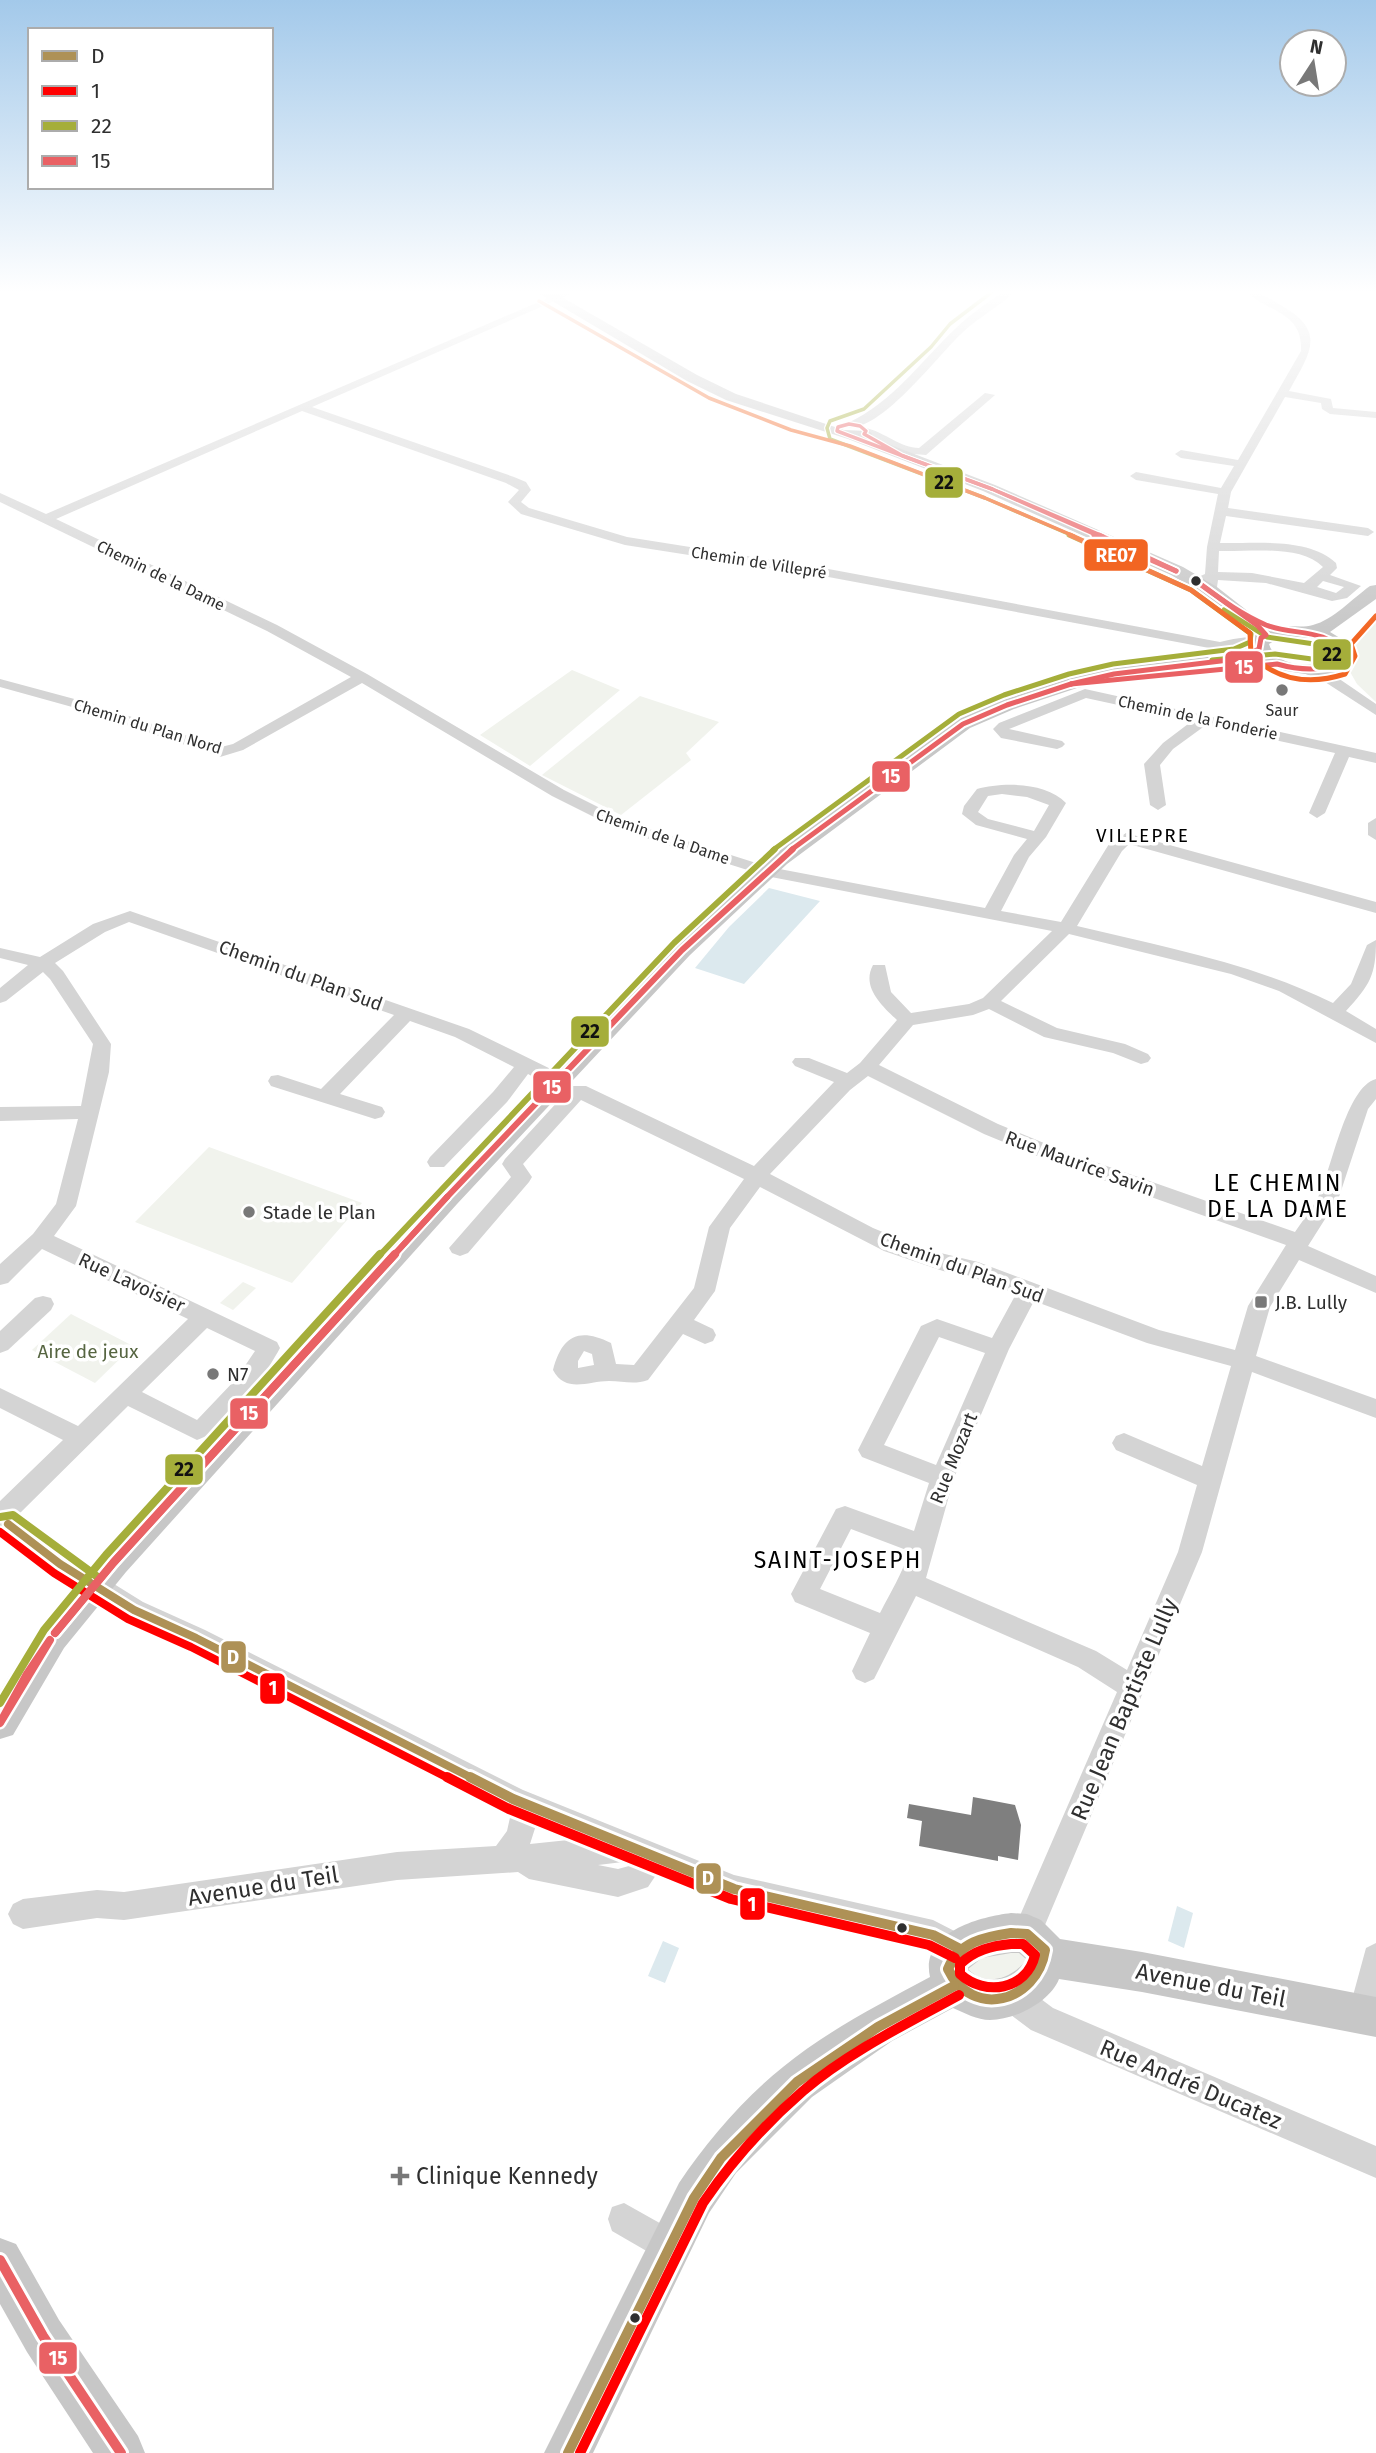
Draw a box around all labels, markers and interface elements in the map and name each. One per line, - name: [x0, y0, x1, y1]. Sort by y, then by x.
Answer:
- legend: [28, 28, 273, 189]
- north arrow: [1278, 28, 1348, 98]
- text: N: [1308, 34, 1325, 59]
- text: D: [91, 43, 105, 69]
- text: 1: [91, 78, 100, 104]
- text: 22: [91, 113, 112, 139]
- text: 15: [91, 148, 111, 174]
- line badge: 22: [924, 466, 964, 499]
- text: 22: [934, 471, 954, 494]
- street label: Chemin de la Dame: [94, 536, 228, 615]
- line badge: RE07: [1083, 538, 1149, 572]
- street label: Chemin de Villepré: [690, 542, 828, 583]
- text: RE07: [1095, 544, 1137, 567]
- unlabelled marker: [1189, 574, 1203, 588]
- line badge: 22: [1312, 638, 1352, 671]
- text: 22: [1322, 643, 1342, 666]
- line badge: 15: [1224, 650, 1264, 684]
- text: 15: [1234, 656, 1254, 679]
- marker: Saur: [1274, 682, 1290, 698]
- street label: Chemin de la Fonderie: [1116, 691, 1279, 744]
- street label: Chemin du Plan Nord: [72, 695, 224, 758]
- place label: Saur: [1266, 701, 1299, 720]
- line badge: 15: [871, 760, 911, 793]
- text: 15: [881, 765, 901, 788]
- street label: Chemin de la Dame: [594, 805, 732, 868]
- district label: VILLEPRE: [1096, 824, 1190, 847]
- street label: Chemin du Plan Sud: [216, 935, 386, 1016]
- line badge: 22: [570, 1015, 610, 1048]
- text: 22: [580, 1020, 600, 1043]
- line badge: 15: [532, 1070, 572, 1104]
- text: 15: [542, 1076, 562, 1099]
- street label: Rue Maurice Savin: [1002, 1126, 1158, 1201]
- district label: LE CHEMIN DE LA DAME: [1207, 1169, 1349, 1223]
- place label: Stade le Plan: [263, 1201, 376, 1224]
- marker: Stade le Plan: [241, 1204, 257, 1220]
- street label: Chemin du Plan Sud: [877, 1227, 1047, 1308]
- street label: Rue Lavoisier: [75, 1248, 189, 1317]
- place label: J.B. Lully: [1275, 1291, 1348, 1314]
- marker: J.B. Lully: [1253, 1294, 1269, 1310]
- park label: Aire de jeux: [37, 1340, 139, 1363]
- place label: N7: [227, 1363, 248, 1386]
- marker: N7: [205, 1366, 221, 1382]
- line badge: 15: [229, 1397, 269, 1430]
- text: 15: [239, 1402, 259, 1425]
- street label: Rue Mozart: [925, 1409, 982, 1507]
- line badge: 22: [164, 1453, 204, 1486]
- text: 22: [174, 1458, 194, 1481]
- district label: SAINT-JOSEPH: [754, 1546, 922, 1574]
- street label: Rue Jean Baptiste Lully: [1064, 1593, 1184, 1824]
- line badge: D: [220, 1640, 247, 1674]
- text: D: [227, 1646, 239, 1669]
- line badge: 1: [259, 1672, 286, 1705]
- text: 1: [269, 1677, 277, 1700]
- street label: Avenue du Teil: [186, 1860, 341, 1912]
- line badge: D: [695, 1862, 722, 1895]
- text: D: [702, 1867, 714, 1890]
- line badge: 1: [739, 1887, 766, 1921]
- text: 1: [748, 1893, 756, 1916]
- unlabelled marker: [895, 1921, 909, 1935]
- street label: Avenue du Teil: [1134, 1957, 1289, 2013]
- street label: Rue André Ducatez: [1096, 2033, 1286, 2135]
- place label: Clinique Kennedy: [416, 2162, 599, 2190]
- marker: Clinique Kennedy: [390, 2166, 410, 2186]
- unlabelled marker: [628, 2311, 642, 2325]
- line badge: 15: [38, 2341, 78, 2375]
- text: 15: [48, 2347, 68, 2370]

